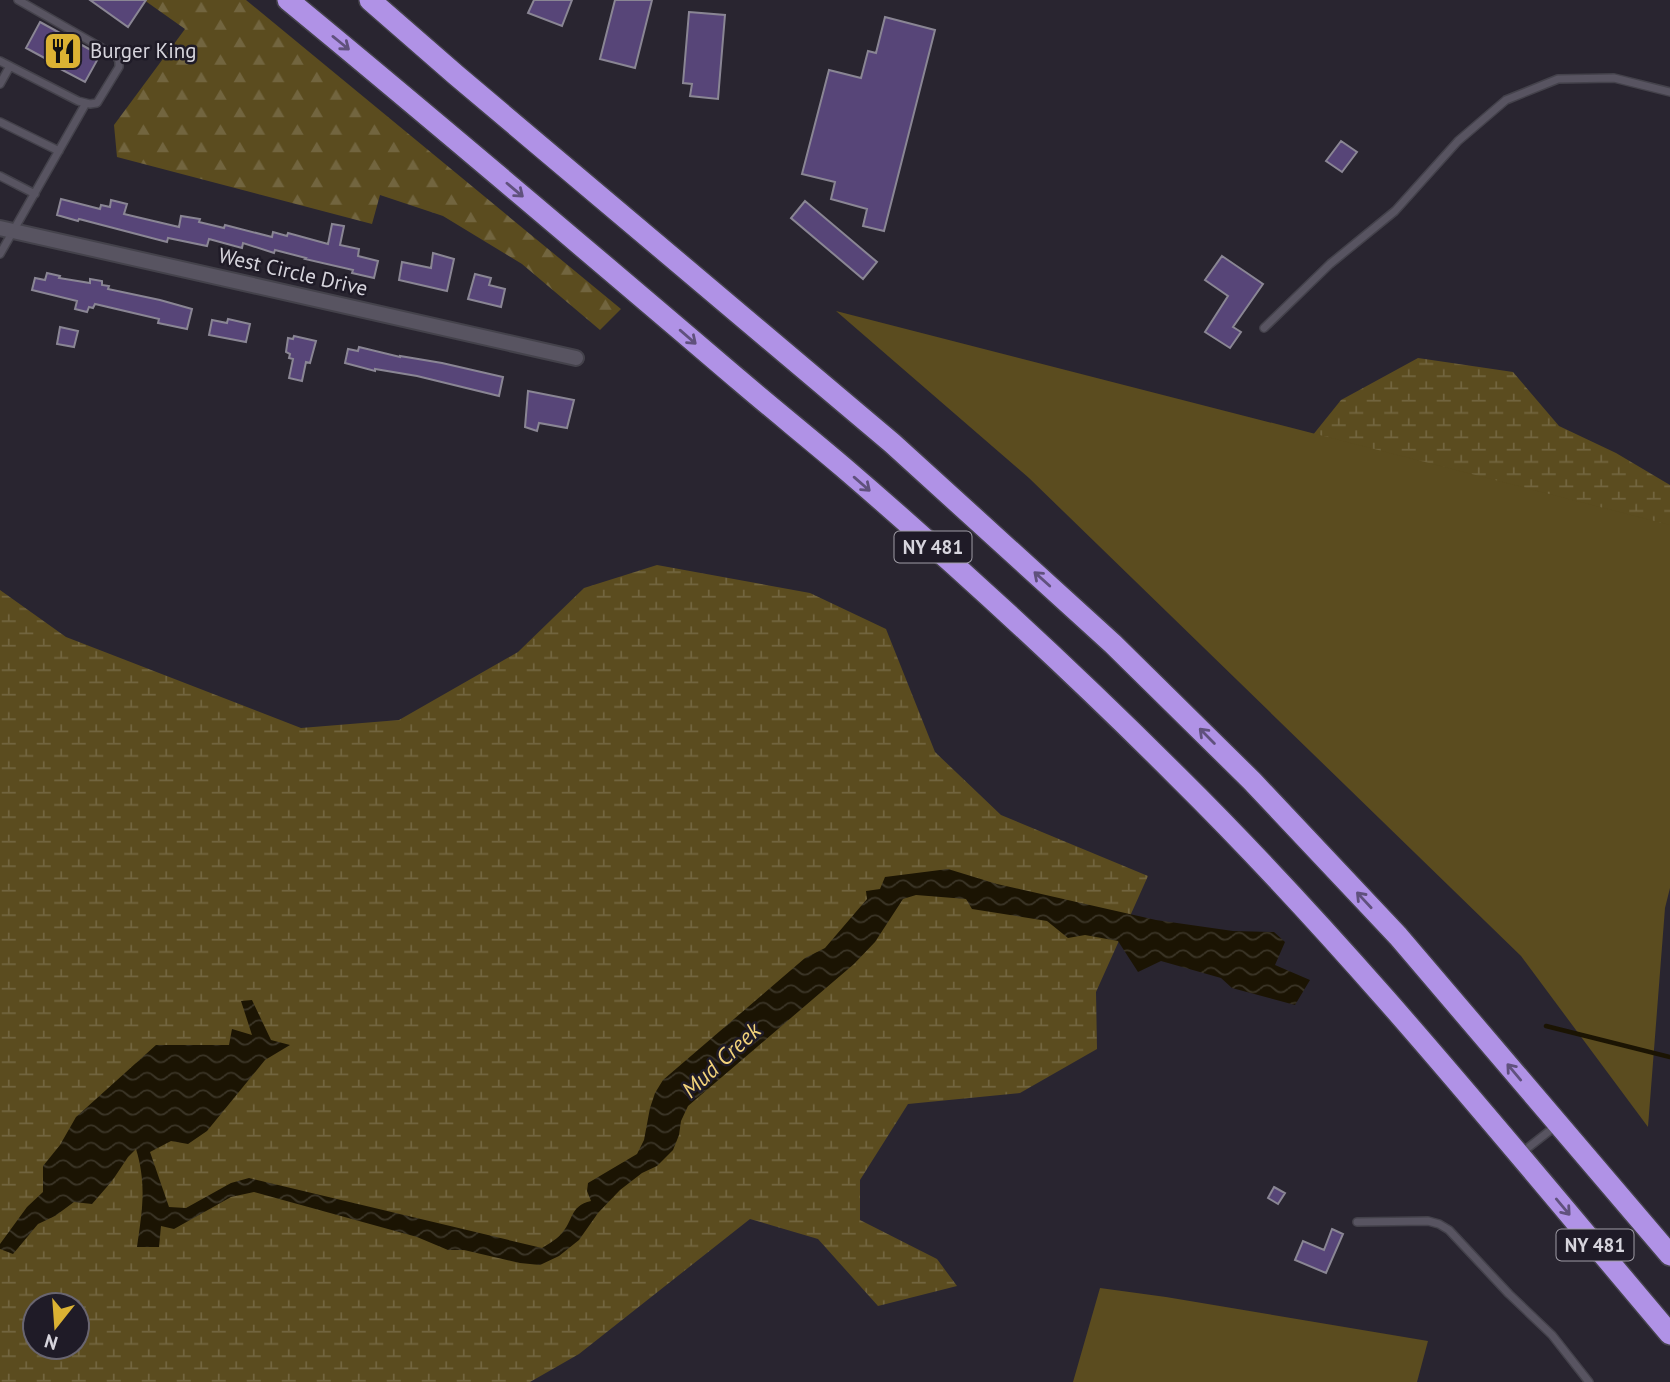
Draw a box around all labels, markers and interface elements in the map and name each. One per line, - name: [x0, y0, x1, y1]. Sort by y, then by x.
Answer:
- restaurant icon: Burger King: [42, 30, 84, 72]
- one-way arrow: [331, 36, 349, 51]
- place label: Burger King: [90, 37, 197, 64]
- one-way arrow: [505, 182, 523, 197]
- street label: West Circle Drive: [216, 241, 370, 302]
- one-way arrow: [679, 329, 697, 345]
- one-way arrow: [853, 476, 871, 492]
- road number: NY 481: [894, 532, 972, 562]
- one-way arrow: [1034, 571, 1051, 588]
- one-way arrow: [1199, 728, 1216, 745]
- one-way arrow: [1356, 892, 1373, 909]
- water label: Mud Creek: [675, 1015, 768, 1104]
- one-way arrow: [1506, 1063, 1522, 1081]
- one-way arrow: [1555, 1198, 1571, 1216]
- road number: NY 481: [1556, 1230, 1634, 1260]
- north arrow: [21, 1291, 91, 1361]
- text: N: [42, 1329, 61, 1356]

